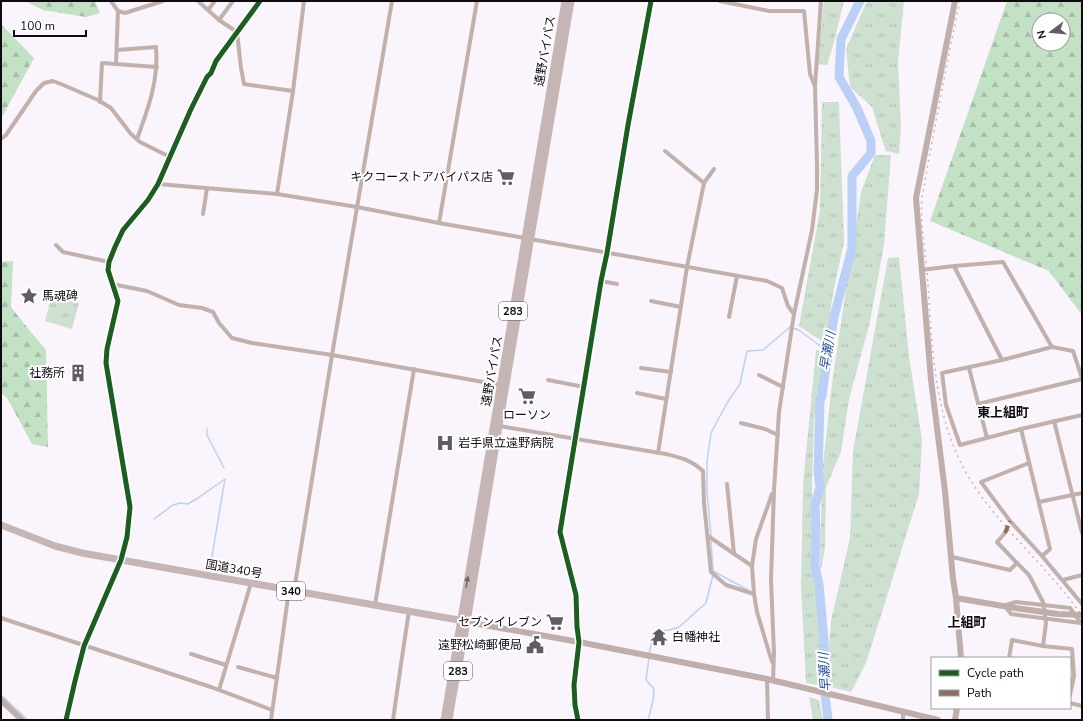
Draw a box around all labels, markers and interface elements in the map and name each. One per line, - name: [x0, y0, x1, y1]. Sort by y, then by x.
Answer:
- scale bar: [14, 12, 86, 38]
- north arrow: [1031, 12, 1071, 52]
- street label: 遠野バイパス: [531, 14, 559, 88]
- text: 100 m: [20, 18, 55, 34]
- text: N: [1034, 29, 1050, 41]
- supermarket icon: キクコーストアバイパス店: [496, 167, 516, 187]
- place label: キクコーストアバイパス店: [350, 169, 493, 185]
- place icon: 馬魂碑: [19, 286, 39, 306]
- place label: 馬魂碑: [42, 288, 78, 304]
- road number: 283: [499, 302, 527, 320]
- water label: 早瀬川: [816, 328, 841, 372]
- street label: 遠野バイパス: [478, 334, 506, 408]
- building icon: 社務所: [68, 363, 88, 383]
- place label: 社務所: [29, 365, 65, 381]
- supermarket icon: ローソン: [517, 386, 537, 406]
- district label: 東上組町: [977, 404, 1029, 422]
- place label: ローソン: [503, 407, 551, 423]
- hospital icon: 岩手県立遠野病院: [435, 433, 455, 453]
- place label: 岩手県立遠野病院: [458, 435, 554, 451]
- street label: 国道340号: [204, 556, 264, 582]
- one-way arrow: [464, 576, 470, 588]
- road number: 340: [277, 582, 305, 600]
- supermarket icon: セブンイレブン: [545, 612, 565, 632]
- place label: セブンイレブン: [458, 614, 542, 630]
- district label: 上組町: [947, 614, 987, 632]
- temple icon: 白幡神社: [649, 627, 669, 647]
- place label: 白幡神社: [672, 629, 720, 645]
- public building icon: 遠野松崎郵便局: [525, 635, 545, 655]
- place label: 遠野松崎郵便局: [438, 637, 522, 653]
- water label: 早瀬川: [815, 650, 835, 692]
- legend: [931, 657, 1071, 709]
- road number: 283: [444, 662, 472, 680]
- text: Cycle path: [967, 665, 1024, 681]
- text: Path: [967, 685, 992, 701]

